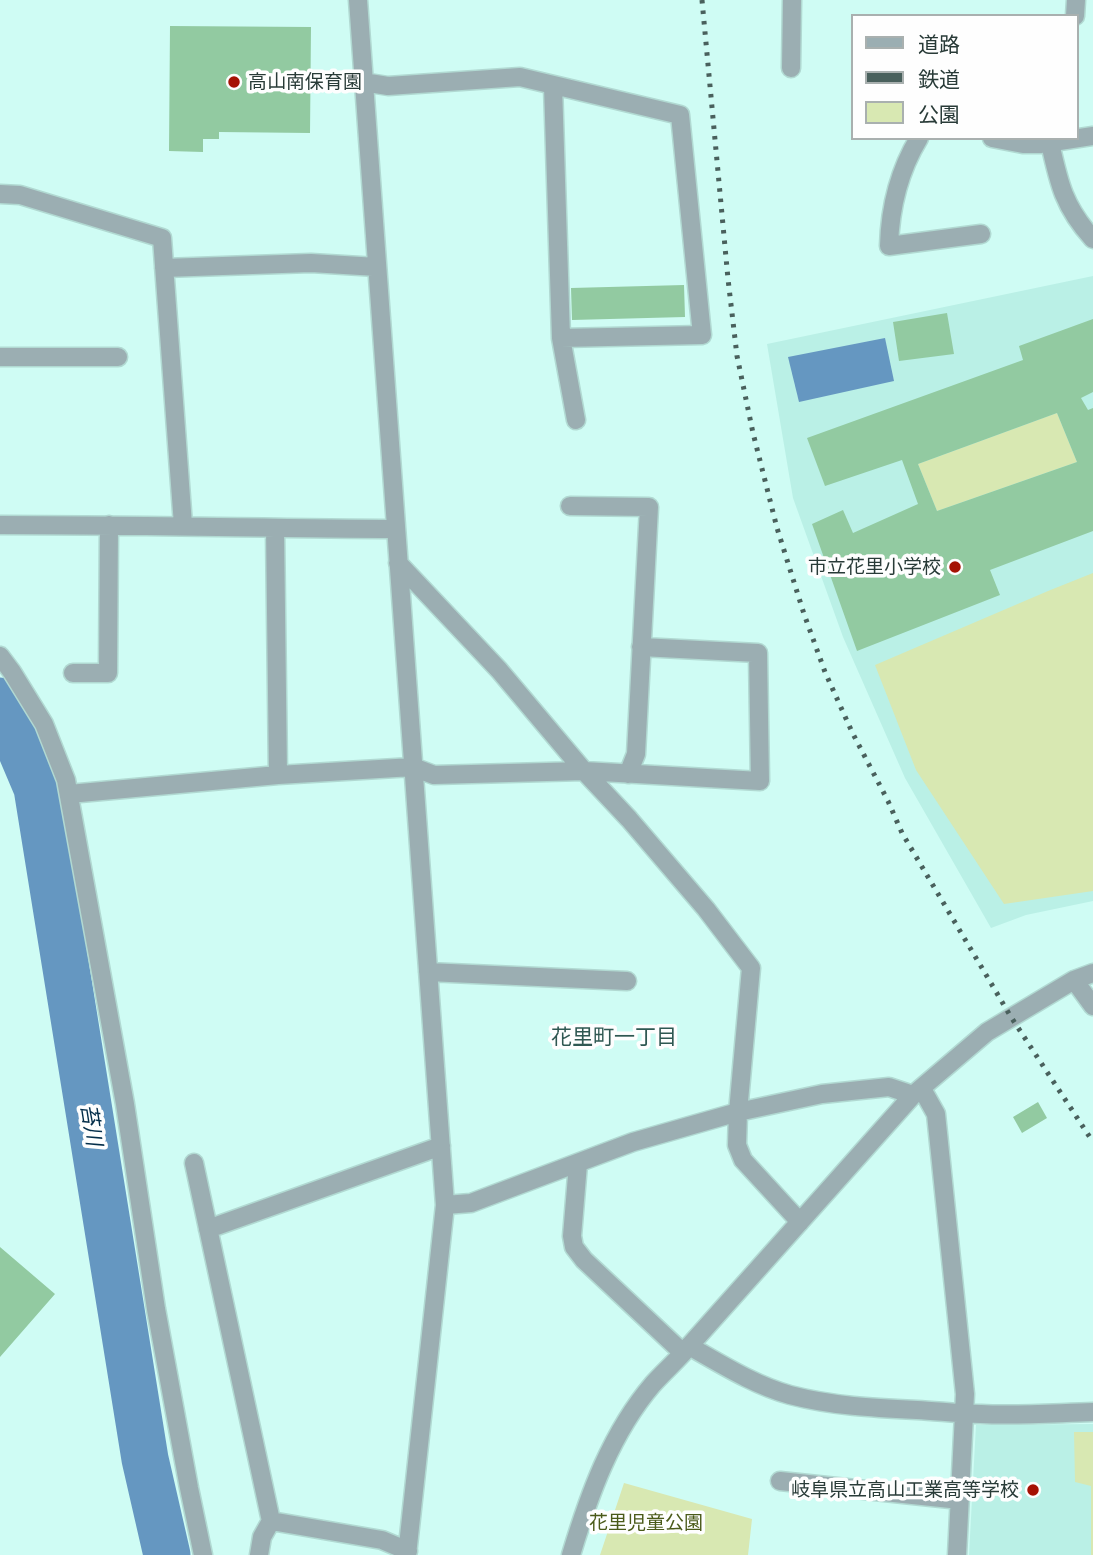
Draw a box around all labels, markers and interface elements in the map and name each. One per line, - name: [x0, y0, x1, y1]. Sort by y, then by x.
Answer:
- legend: [852, 14, 1079, 140]
- text: 道路: [918, 32, 960, 57]
- text: 鉄道: [918, 67, 960, 92]
- place label: 高山南保育園: [248, 71, 362, 93]
- marker: 高山南保育園: [226, 74, 242, 90]
- text: 公園: [918, 102, 960, 127]
- place label: 市立花里小学校: [808, 556, 941, 578]
- marker: 市立花里小学校: [947, 559, 963, 575]
- district label: 花里町一丁目: [551, 1025, 677, 1051]
- water label: 苔川: [75, 1102, 107, 1148]
- place label: 岐阜県立高山工業高等学校: [791, 1479, 1019, 1501]
- marker: 岐阜県立高山工業高等学校: [1025, 1482, 1041, 1498]
- park label: 花里児童公園: [589, 1512, 703, 1534]

